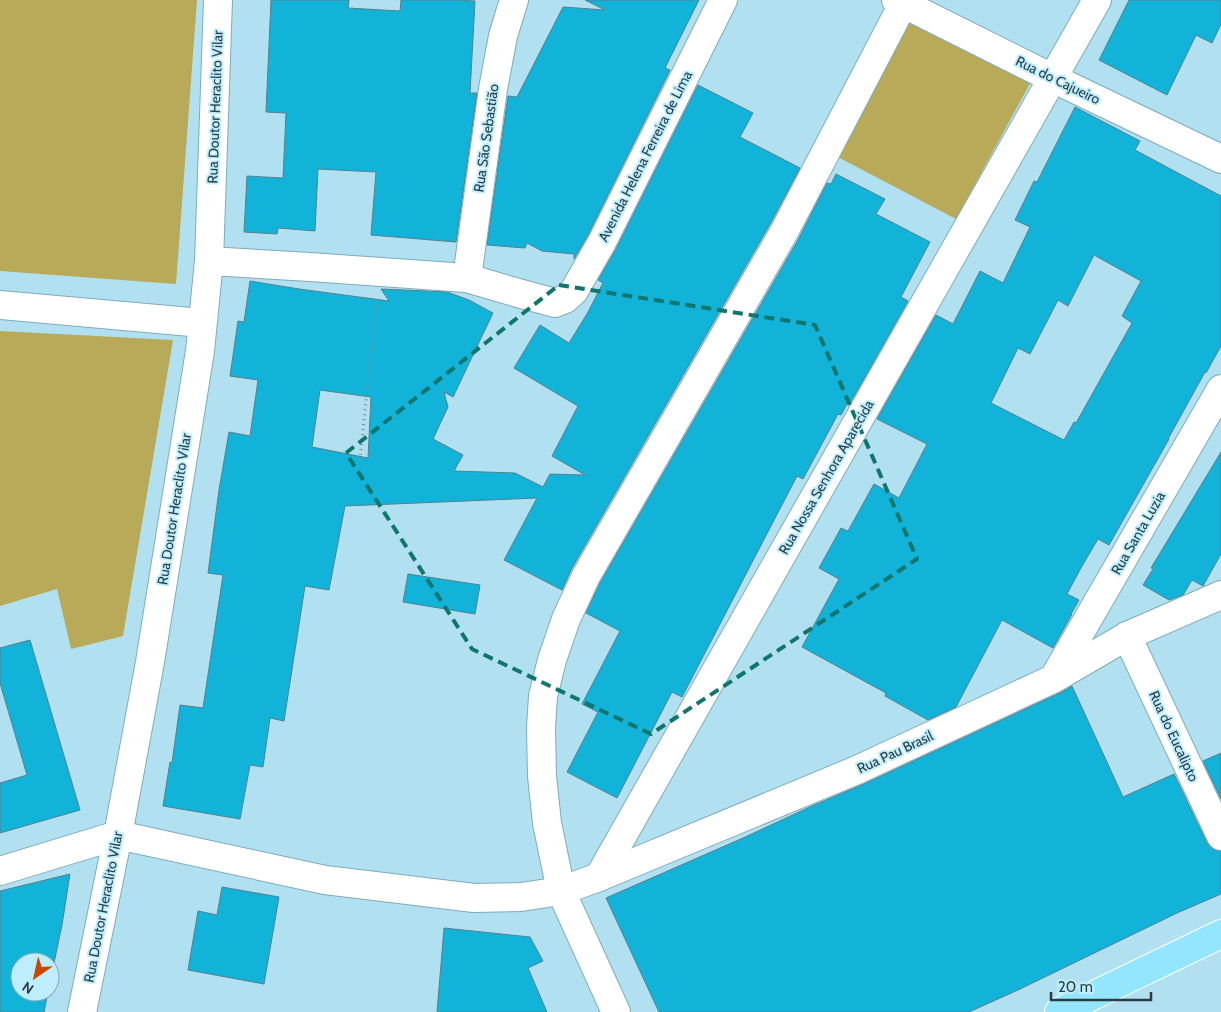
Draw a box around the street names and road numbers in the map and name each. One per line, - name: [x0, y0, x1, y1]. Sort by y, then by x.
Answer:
- street label: Rua Doutor Heraclito Vilar: [203, 30, 227, 184]
- street label: Rua do Cajueiro: [1013, 52, 1103, 108]
- street label: Avenida Helena Ferreira de Lima: [594, 67, 696, 244]
- street label: Rua São Sebastião: [470, 83, 503, 193]
- street label: Rua Nossa Senhora Aparecida: [774, 396, 878, 557]
- street label: Rua Doutor Heraclito Vilar: [153, 431, 195, 586]
- street label: Rua Santa Luzia: [1107, 488, 1169, 578]
- street label: Rua do Eucalipto: [1145, 688, 1203, 785]
- street label: Rua Pau Brasil: [854, 726, 937, 777]
- street label: Rua Doutor Heraclito Vilar: [80, 830, 127, 984]

